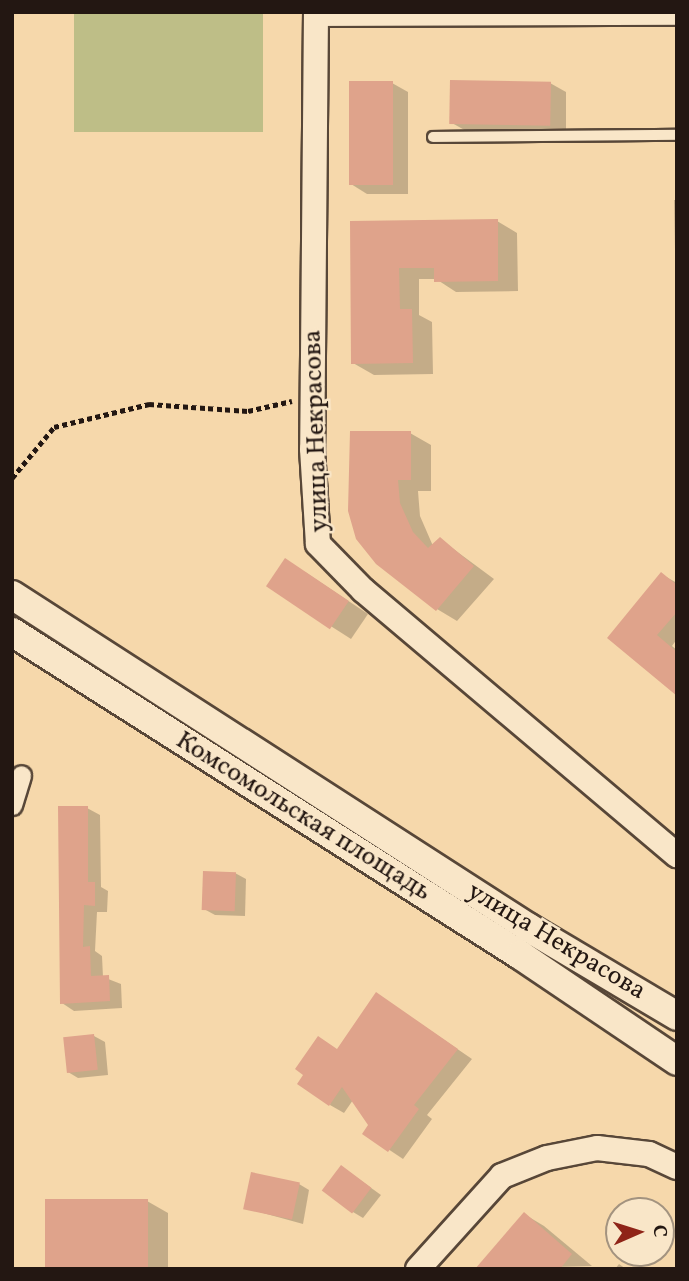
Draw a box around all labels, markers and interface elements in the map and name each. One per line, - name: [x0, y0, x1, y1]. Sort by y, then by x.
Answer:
- street label: улица Некрасова: [298, 329, 336, 533]
- street label: Комсомольская площадь: [170, 726, 436, 908]
- street label: улица Некрасова: [461, 876, 651, 1008]
- north arrow: [605, 1197, 675, 1267]
- text: С: [646, 1224, 672, 1238]

